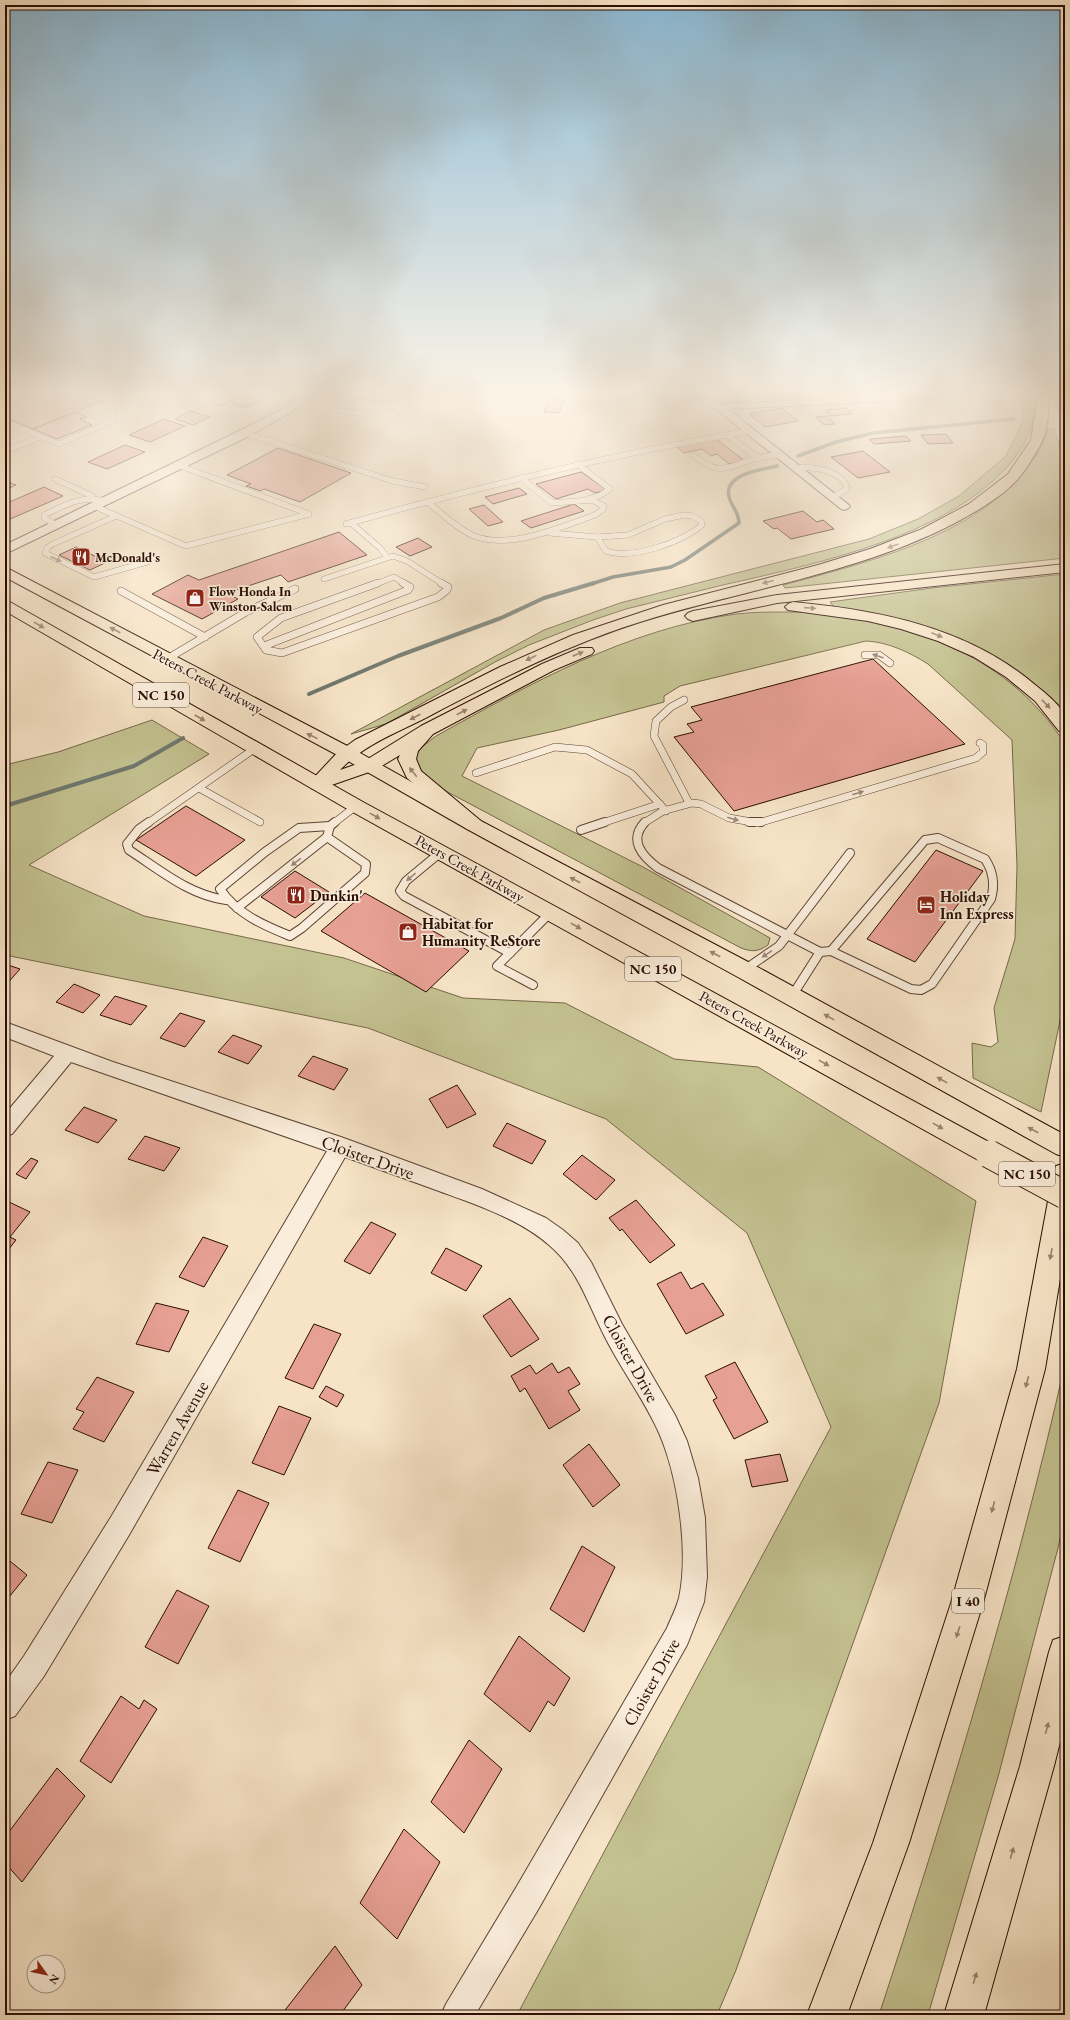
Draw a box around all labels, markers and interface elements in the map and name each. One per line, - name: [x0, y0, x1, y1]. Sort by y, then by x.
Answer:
- one-way arrow: [887, 543, 899, 549]
- restaurant icon: McDonald's: [70, 546, 92, 568]
- place label: McDonald's: [95, 549, 160, 566]
- one-way arrow: [50, 556, 61, 562]
- one-way arrow: [762, 579, 775, 585]
- place label: Flow Honda In Winston-Salem: [209, 583, 293, 615]
- shop icon: Flow Honda In Winston-Salem: [184, 587, 206, 609]
- one-way arrow: [804, 605, 816, 612]
- one-way arrow: [33, 621, 45, 628]
- one-way arrow: [109, 627, 121, 634]
- one-way arrow: [932, 633, 944, 639]
- street label: Peters Creek Parkway: [150, 644, 267, 718]
- one-way arrow: [572, 651, 584, 657]
- one-way arrow: [872, 653, 884, 659]
- one-way arrow: [526, 655, 537, 661]
- road number: NC 150: [133, 683, 189, 707]
- one-way arrow: [1041, 699, 1051, 709]
- one-way arrow: [456, 709, 467, 716]
- one-way arrow: [194, 714, 206, 721]
- one-way arrow: [409, 714, 421, 720]
- one-way arrow: [306, 733, 318, 739]
- one-way arrow: [409, 767, 418, 777]
- one-way arrow: [852, 790, 864, 796]
- one-way arrow: [370, 813, 381, 820]
- one-way arrow: [727, 816, 739, 822]
- street label: Peters Creek Parkway: [412, 830, 528, 906]
- one-way arrow: [291, 857, 302, 866]
- one-way arrow: [405, 873, 416, 882]
- one-way arrow: [569, 876, 581, 883]
- restaurant icon: Dunkin': [285, 884, 307, 906]
- place label: Dunkin': [310, 886, 363, 905]
- place label: Holiday Inn Express: [940, 887, 1014, 923]
- hotel icon: Holiday Inn Express: [915, 894, 937, 916]
- place label: Habitat for Humanity ReStore: [422, 914, 541, 950]
- shop icon: Habitat for Humanity ReStore: [397, 921, 419, 943]
- one-way arrow: [570, 922, 581, 929]
- one-way arrow: [762, 950, 772, 958]
- one-way arrow: [709, 951, 720, 958]
- road number: NC 150: [625, 957, 681, 981]
- street label: Peters Creek Parkway: [696, 986, 812, 1062]
- one-way arrow: [823, 1013, 835, 1020]
- one-way arrow: [818, 1060, 830, 1066]
- one-way arrow: [936, 1076, 948, 1083]
- one-way arrow: [932, 1122, 944, 1129]
- one-way arrow: [1027, 1126, 1039, 1133]
- street label: Cloister Drive: [319, 1130, 417, 1184]
- road number: NC 150: [999, 1162, 1055, 1186]
- one-way arrow: [1048, 1248, 1054, 1260]
- street label: Cloister Drive: [597, 1310, 665, 1406]
- street label: Warren Avenue: [141, 1376, 213, 1480]
- one-way arrow: [1024, 1376, 1030, 1388]
- one-way arrow: [990, 1502, 996, 1514]
- road number: I 40: [952, 1589, 984, 1613]
- one-way arrow: [954, 1627, 960, 1639]
- street label: Cloister Drive: [617, 1634, 685, 1730]
- one-way arrow: [1044, 1722, 1050, 1734]
- one-way arrow: [1009, 1847, 1015, 1859]
- north arrow: [26, 1954, 66, 1994]
- one-way arrow: [972, 1971, 978, 1983]
- text: N: [46, 1972, 63, 1987]

